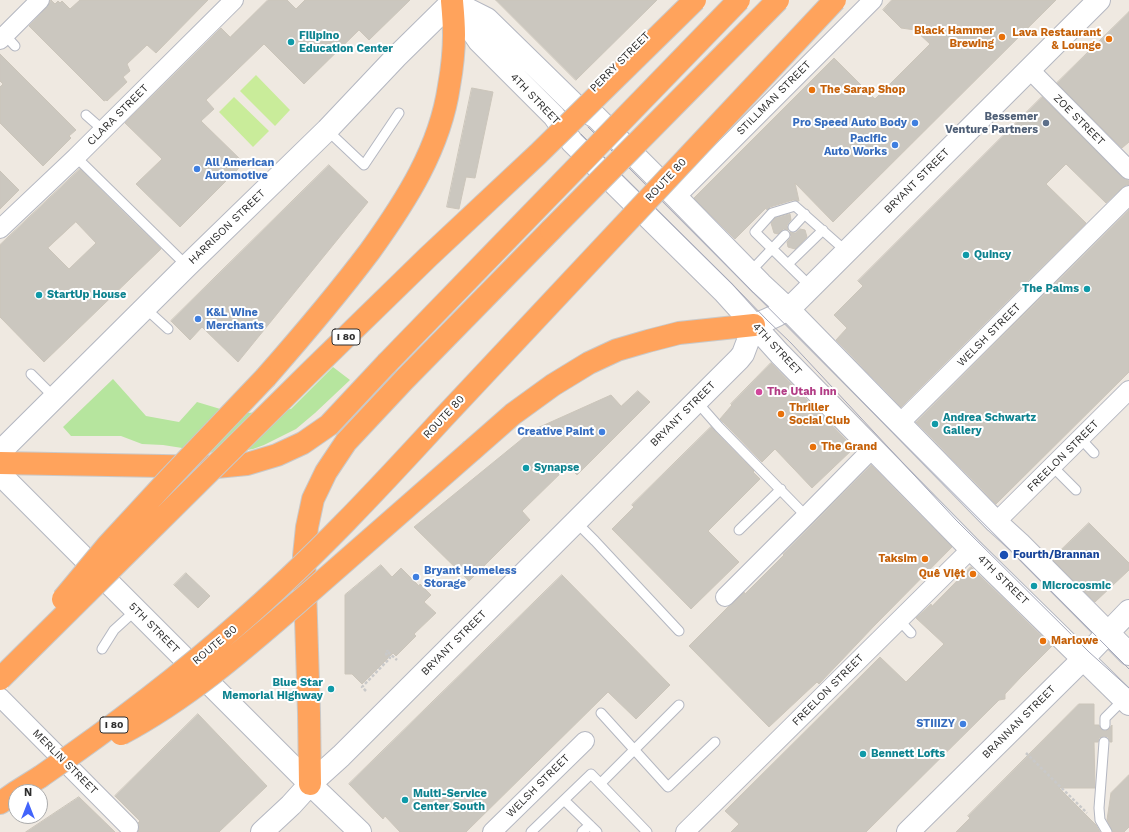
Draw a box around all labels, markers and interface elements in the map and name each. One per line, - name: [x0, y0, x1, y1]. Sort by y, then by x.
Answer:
- place label: Black Hammer Brewing: [914, 24, 994, 50]
- place label: Lava Restaurant & Lounge: [1012, 26, 1101, 52]
- place label: Filipino Education Center: [299, 29, 393, 55]
- street label: PERRY STREET: [587, 29, 653, 95]
- marker: Black Hammer Brewing: [997, 32, 1007, 42]
- marker: Lava Restaurant & Lounge: [1104, 34, 1114, 44]
- marker: Filipino Education Center: [286, 37, 296, 47]
- street label: STILLMAN STREET: [734, 58, 814, 138]
- street label: 4TH STREET: [507, 71, 563, 127]
- street label: CLARA STREET: [85, 82, 151, 148]
- place label: The Sarap Shop: [820, 83, 905, 97]
- marker: The Sarap Shop: [807, 85, 817, 95]
- street label: ZOE STREET: [1051, 92, 1107, 148]
- place label: Bessemer Venture Partners: [945, 110, 1038, 136]
- place label: Pro Speed Auto Body: [793, 116, 907, 130]
- marker: Pro Speed Auto Body: [910, 118, 920, 128]
- marker: Bessemer Venture Partners: [1041, 118, 1051, 128]
- place label: Pacific Auto Works: [824, 132, 887, 158]
- marker: Pacific Auto Works: [890, 140, 900, 150]
- street label: BRYANT STREET: [882, 146, 952, 216]
- place label: All American Automotive: [205, 156, 274, 182]
- street label: ROUTE 80: [643, 156, 689, 204]
- marker: All American Automotive: [192, 164, 202, 174]
- street label: HARRISON STREET: [186, 187, 268, 267]
- place label: Quincy: [974, 248, 1011, 262]
- marker: Quincy: [961, 250, 971, 260]
- place label: The Palms: [1022, 282, 1079, 296]
- marker: The Palms: [1082, 284, 1092, 294]
- place label: StartUp House: [47, 288, 126, 302]
- marker: StartUp House: [34, 290, 44, 300]
- street label: WELSH STREET: [954, 300, 1024, 370]
- place label: K&L Wine Merchants: [206, 306, 264, 332]
- marker: K&L Wine Merchants: [193, 314, 203, 324]
- street label: 4TH STREET: [750, 320, 804, 378]
- road number: I 80: [332, 329, 360, 345]
- street label: BRYANT STREET: [648, 379, 718, 449]
- place label: The Utah Inn: [767, 385, 837, 399]
- marker: The Utah Inn: [754, 387, 764, 397]
- street label: ROUTE 80: [421, 393, 467, 441]
- place label: Thriller Social Club: [789, 401, 850, 427]
- marker: Thriller Social Club: [776, 409, 786, 419]
- place label: Andrea Schwartz Gallery: [943, 411, 1036, 437]
- street label: FREELON STREET: [1024, 417, 1102, 495]
- marker: Andrea Schwartz Gallery: [930, 419, 940, 429]
- place label: Creative Paint: [517, 425, 594, 439]
- marker: Creative Paint: [597, 427, 607, 437]
- place label: The Grand: [821, 440, 877, 454]
- marker: The Grand: [808, 442, 818, 452]
- place label: Synapse: [534, 461, 579, 475]
- marker: Synapse: [521, 463, 531, 473]
- place label: Fourth/Brannan: [1013, 548, 1099, 562]
- marker: Fourth/Brannan: [998, 549, 1010, 561]
- place label: Taksim: [878, 552, 917, 566]
- street label: 4TH STREET: [975, 552, 1031, 608]
- marker: Taksim: [920, 554, 930, 564]
- place label: Bryant Homeless Storage: [424, 564, 517, 590]
- place label: Quê Việt: [919, 567, 965, 581]
- marker: Quê Việt: [968, 569, 978, 579]
- marker: Bryant Homeless Storage: [411, 572, 421, 582]
- place label: Microcosmic: [1042, 579, 1111, 593]
- marker: Microcosmic: [1029, 581, 1039, 591]
- street label: 5TH STREET: [126, 600, 182, 656]
- street label: BRYANT STREET: [419, 608, 489, 678]
- street label: ROUTE 80: [190, 622, 240, 668]
- place label: Marlowe: [1051, 634, 1098, 648]
- marker: Marlowe: [1038, 636, 1048, 646]
- street label: FREELON STREET: [789, 651, 867, 729]
- place label: Blue Star Memorial Highway: [222, 676, 323, 702]
- street label: BRANNAN STREET: [980, 683, 1058, 761]
- marker: Blue Star Memorial Highway: [326, 684, 336, 694]
- road number: I 80: [100, 717, 128, 733]
- place label: STIIIZY: [916, 717, 955, 731]
- marker: STIIIZY: [958, 719, 968, 729]
- street label: MERLIN STREET: [30, 727, 100, 797]
- place label: Bennett Lofts: [871, 747, 945, 761]
- marker: Bennett Lofts: [858, 749, 868, 759]
- street label: WELSH STREET: [503, 751, 573, 821]
- north arrow: [8, 784, 48, 824]
- text: N: [24, 786, 32, 799]
- place label: Multi-Service Center South: [413, 787, 487, 813]
- marker: Multi-Service Center South: [400, 795, 410, 805]

